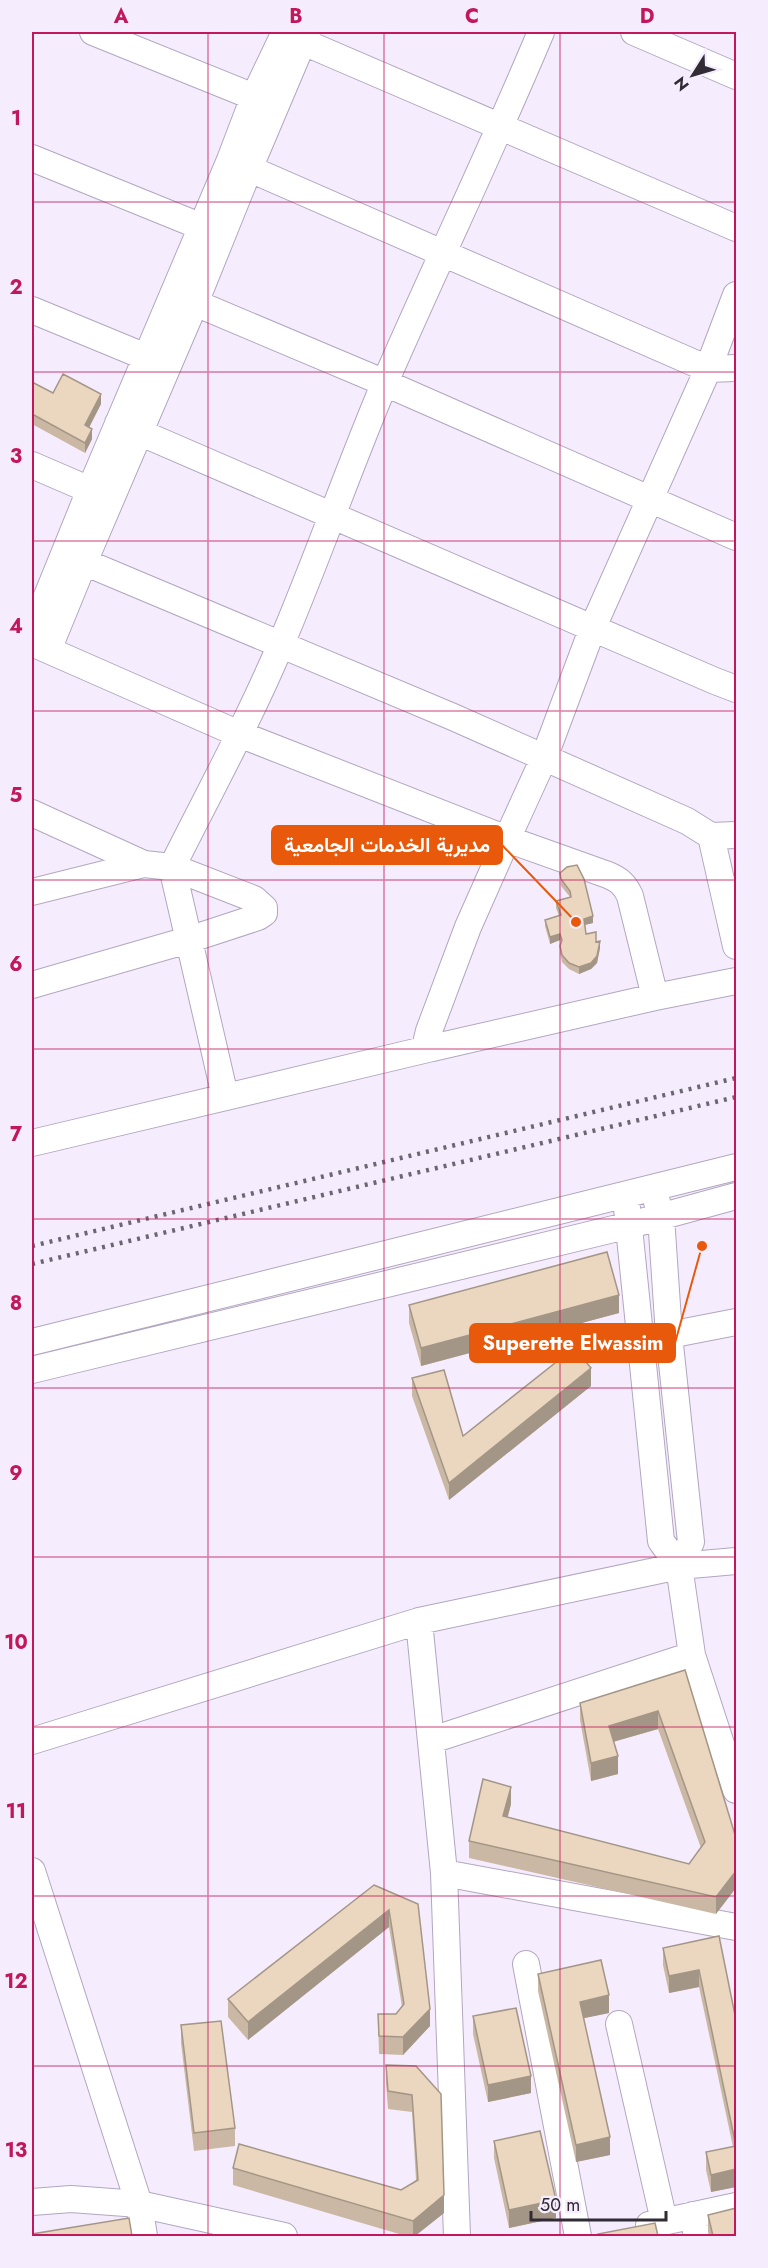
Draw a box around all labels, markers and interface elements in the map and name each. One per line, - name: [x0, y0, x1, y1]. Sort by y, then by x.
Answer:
- text: A: [113, 2, 129, 31]
- text: B: [289, 2, 303, 31]
- text: C: [465, 2, 479, 31]
- text: D: [640, 2, 654, 31]
- north arrow: [663, 45, 723, 105]
- text: N: [668, 72, 694, 96]
- text: 1: [11, 104, 21, 133]
- text: 2: [9, 273, 23, 302]
- text: 3: [10, 442, 22, 471]
- text: 4: [9, 612, 23, 641]
- text: 5: [10, 781, 23, 810]
- callout: مديرية الخدمات الجامعية: [272, 826, 502, 864]
- text: مديرية الخدمات الجامعية: [284, 831, 490, 860]
- text: 6: [9, 950, 23, 979]
- text: 7: [10, 1120, 23, 1149]
- text: 8: [10, 1289, 22, 1318]
- callout: Superette Elwassim: [470, 1324, 675, 1362]
- text: Superette Elwassim: [483, 1329, 663, 1358]
- text: 9: [9, 1459, 23, 1488]
- text: 10: [4, 1628, 28, 1657]
- text: 11: [6, 1797, 26, 1826]
- text: 12: [4, 1967, 28, 1996]
- text: 13: [5, 2136, 27, 2165]
- scale bar: [531, 2184, 666, 2222]
- text: 50 m: [540, 2192, 580, 2218]

